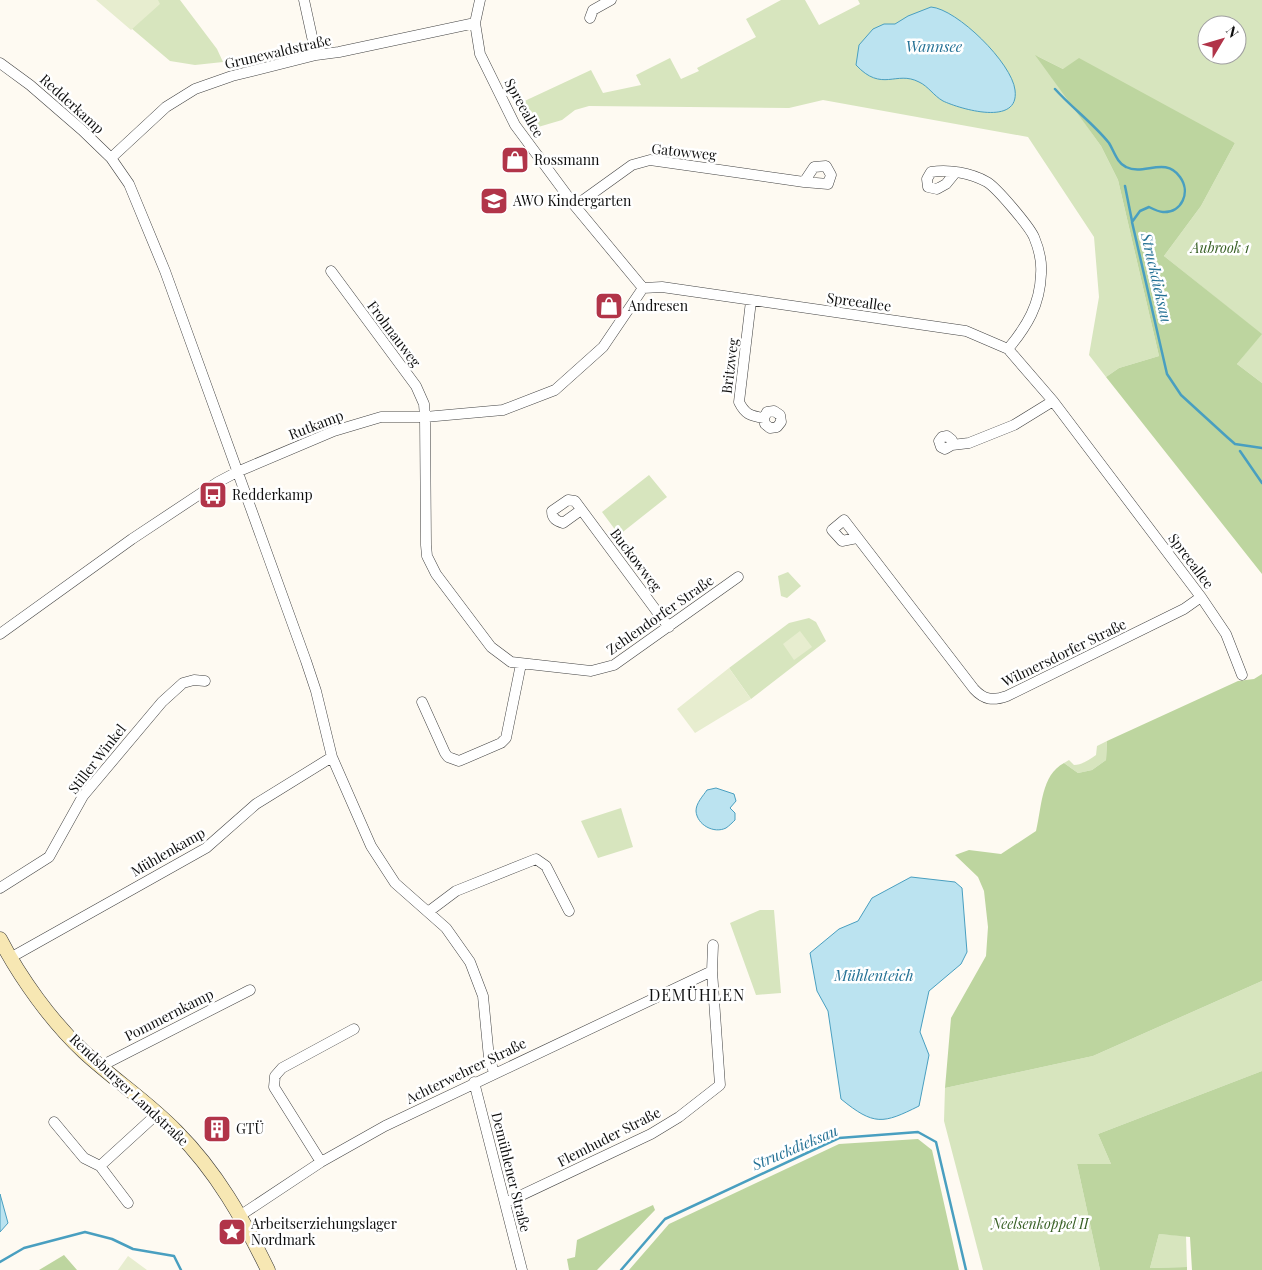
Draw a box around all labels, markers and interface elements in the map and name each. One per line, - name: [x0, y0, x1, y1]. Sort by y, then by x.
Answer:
- north arrow: [1197, 15, 1247, 65]
- text: N: [1222, 22, 1243, 42]
- street label: Grunewaldstraße: [223, 30, 333, 73]
- water label: Wannsee: [906, 36, 963, 56]
- street label: Redderkamp: [36, 70, 109, 138]
- street label: Spreeallee: [500, 75, 548, 141]
- street label: Gatowweg: [651, 139, 718, 164]
- shop icon: Rossmann: [500, 145, 530, 175]
- place label: Rossmann: [534, 150, 600, 169]
- school or university icon: AWO Kindergarten: [479, 186, 509, 216]
- place label: AWO Kindergarten: [512, 191, 632, 210]
- water label: Struckdieksau: [1137, 230, 1177, 325]
- park label: Aubrook 1: [1189, 238, 1250, 257]
- street label: Spreeallee: [826, 288, 892, 315]
- shop icon: Andresen: [594, 291, 624, 321]
- place label: Andresen: [627, 296, 689, 315]
- street label: Frohnauweg: [363, 297, 426, 371]
- street label: Britzweg: [717, 337, 742, 395]
- street label: Rutkamp: [286, 405, 346, 444]
- bus stop icon: Redderkamp: [198, 480, 228, 510]
- place label: Redderkamp: [232, 485, 313, 504]
- street label: Buckowweg: [606, 524, 667, 596]
- street label: Spreeallee: [1164, 529, 1218, 592]
- street label: Zehlendorfer Straße: [602, 570, 717, 659]
- street label: Wilmersdorfer Straße: [997, 614, 1129, 691]
- street label: Stiller Winkel: [63, 720, 130, 798]
- street label: Mühlenkamp: [127, 823, 208, 880]
- water label: Mühlenteich: [833, 965, 914, 985]
- street label: Pommernkamp: [121, 984, 216, 1045]
- district label: DEMÜHLEN: [649, 984, 745, 1005]
- street label: Rendsburger Landstraße: [66, 1029, 193, 1150]
- street label: Achterwehrer Straße: [402, 1033, 529, 1108]
- street label: Flemhuder Straße: [554, 1102, 664, 1171]
- street label: Demühlener Straße: [487, 1110, 536, 1234]
- building icon: GTÜ: [202, 1114, 232, 1144]
- place label: GTÜ: [236, 1119, 265, 1138]
- water label: Struckdieksau: [748, 1120, 841, 1175]
- place label: Arbeitserziehungslager Nordmark: [250, 1214, 398, 1249]
- park label: Neelsenkoppel II: [989, 1214, 1090, 1233]
- place icon: Arbeitserziehungslager Nordmark: [217, 1217, 247, 1247]

